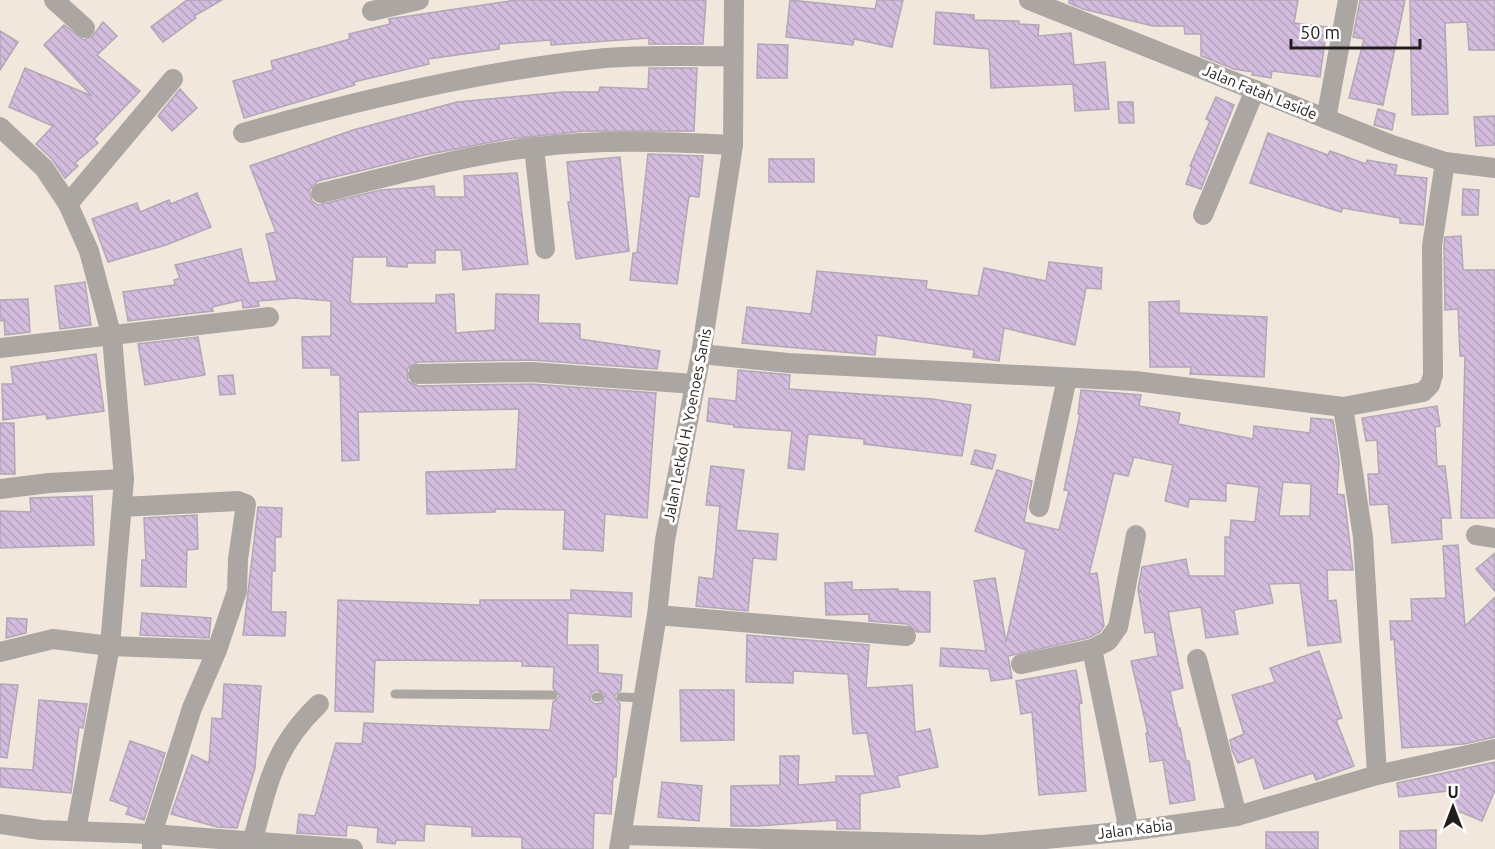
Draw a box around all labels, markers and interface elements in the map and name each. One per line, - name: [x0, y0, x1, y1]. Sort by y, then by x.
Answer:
- scale bar: [1291, 12, 1420, 50]
- text: 50 m: [1300, 22, 1340, 42]
- street label: Jalan Fatah Laside: [1200, 61, 1320, 123]
- street label: Jalan Letkol H. Yoenoes Sanis: [660, 327, 714, 523]
- north arrow: [1423, 777, 1483, 837]
- text: U: [1447, 783, 1459, 801]
- street label: Jalan Kabia: [1096, 816, 1174, 842]

